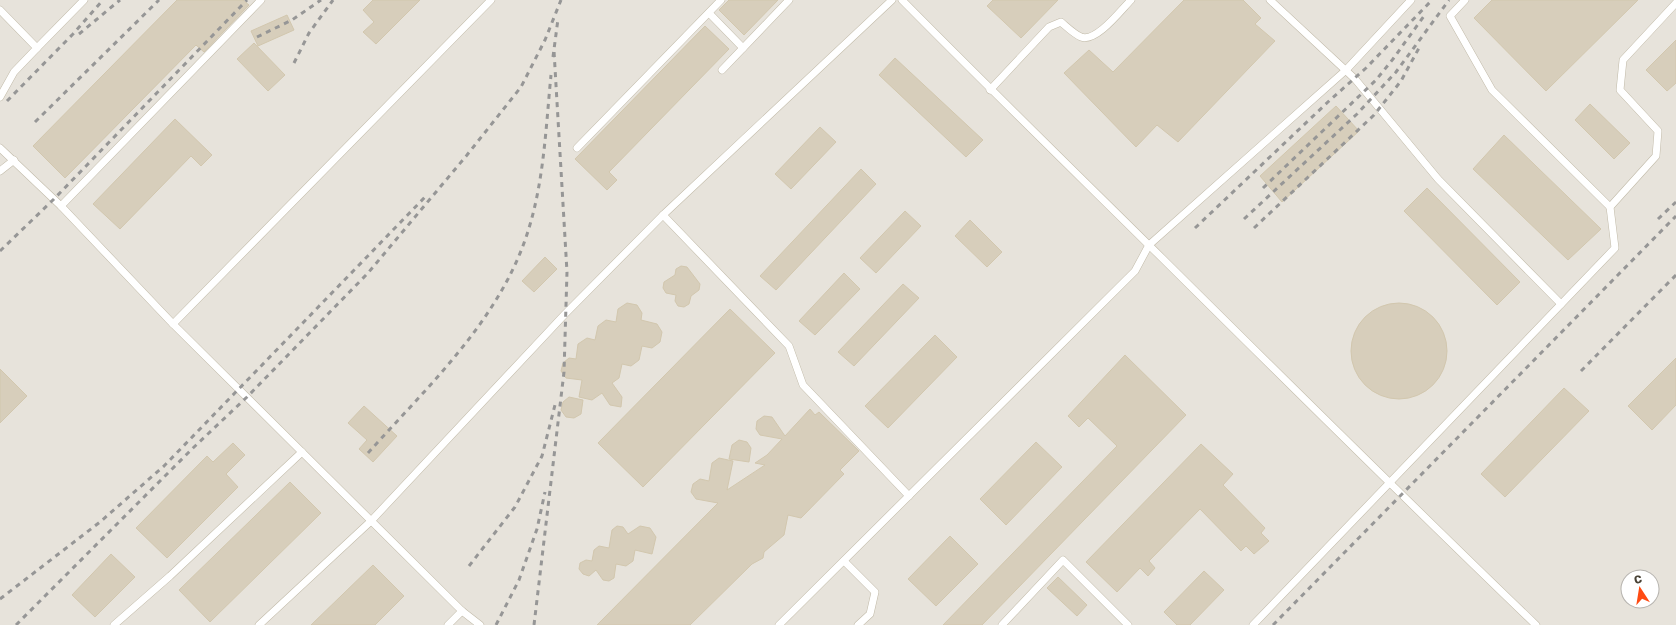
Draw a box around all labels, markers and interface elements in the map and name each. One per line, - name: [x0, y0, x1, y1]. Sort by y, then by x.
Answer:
- north arrow: [1620, 569, 1660, 609]
- text: С: [1633, 572, 1643, 587]

